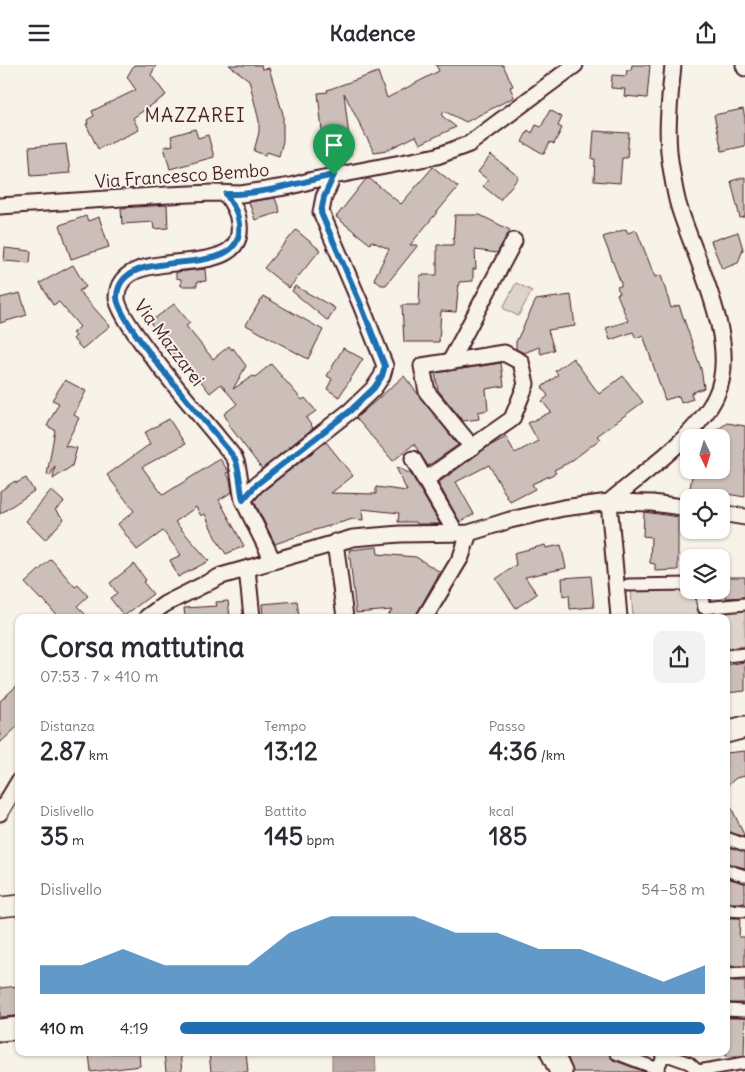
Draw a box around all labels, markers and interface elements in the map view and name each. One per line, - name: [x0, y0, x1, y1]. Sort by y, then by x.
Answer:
- icon: menu: [25, 19, 53, 47]
- text: Kadence: [330, 19, 416, 47]
- icon: share: [692, 19, 720, 47]
- district label: MAZZAREI: [145, 103, 245, 127]
- pin: [313, 124, 355, 175]
- icon: arrive: [320, 131, 348, 159]
- street label: Via Francesco Bembo: [94, 158, 270, 193]
- street label: Via Mazzarei: [129, 295, 209, 391]
- north arrow: [680, 429, 730, 479]
- map controls: [680, 429, 730, 599]
- button: locate: [680, 489, 730, 539]
- button: layers: [680, 549, 730, 599]
- text: Corsa mattutina: [40, 629, 244, 665]
- button: share: [653, 631, 705, 683]
- text: 07:53 · 7 × 410 m: [40, 666, 159, 686]
- text: Distanza: [40, 717, 95, 735]
- text: Tempo: [264, 717, 306, 735]
- text: Passo: [489, 717, 525, 735]
- text: 2.87: [40, 735, 86, 767]
- text: 13:12: [264, 735, 318, 767]
- text: 4:36: [489, 735, 537, 767]
- text: km: [86, 746, 108, 764]
- text: /km: [537, 746, 565, 764]
- text: Dislivello: [40, 802, 94, 820]
- text: Battito: [264, 802, 307, 820]
- text: kcal: [489, 802, 514, 820]
- text: 35: [40, 820, 69, 852]
- text: 145: [264, 820, 303, 852]
- text: 185: [489, 820, 527, 852]
- text: m: [69, 831, 84, 849]
- text: bpm: [303, 831, 334, 849]
- text: Dislivello: [40, 879, 102, 899]
- text: 54–58 m: [641, 879, 705, 899]
- text: 410 m: [40, 1018, 84, 1038]
- text: 4:19: [120, 1018, 148, 1038]

